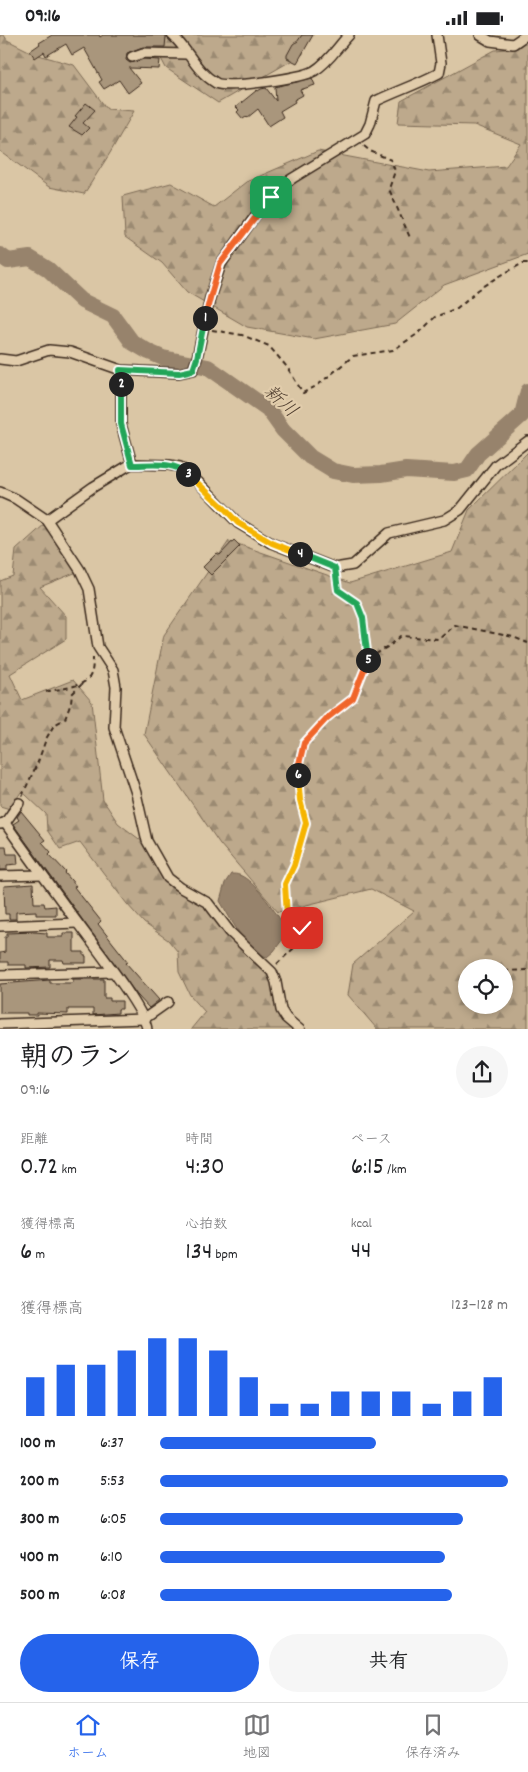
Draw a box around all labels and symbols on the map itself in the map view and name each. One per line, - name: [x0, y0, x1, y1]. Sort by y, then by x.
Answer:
- pin: [250, 176, 292, 218]
- pin: 1: [192, 305, 218, 331]
- pin: 2: [108, 371, 134, 397]
- water label: 新川: [257, 380, 303, 425]
- pin: 3: [176, 461, 200, 487]
- pin: 4: [288, 541, 312, 567]
- pin: 5: [356, 647, 380, 673]
- pin: 6: [286, 763, 310, 787]
- pin: [281, 907, 323, 949]

